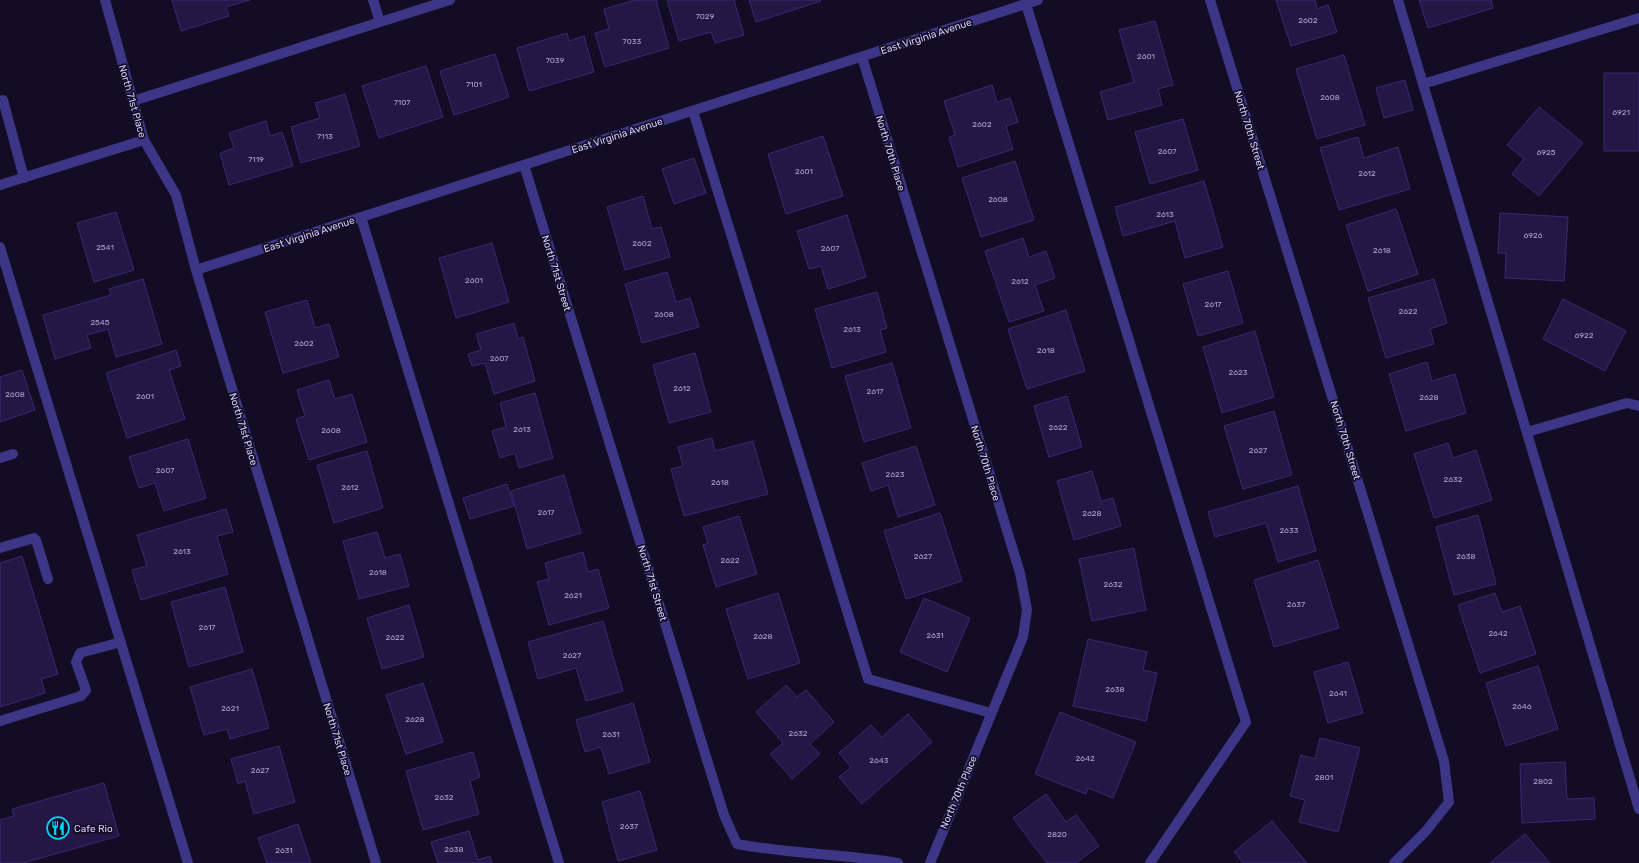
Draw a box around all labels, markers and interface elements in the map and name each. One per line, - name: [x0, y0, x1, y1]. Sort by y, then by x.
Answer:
- house number: 7029: [696, 12, 715, 21]
- street label: East Virginia Avenue: [879, 16, 974, 57]
- house number: 2602: [1298, 16, 1318, 25]
- house number: 7033: [623, 37, 642, 46]
- house number: 2601: [1137, 52, 1155, 61]
- house number: 7039: [546, 56, 565, 65]
- street label: North 71st Place: [116, 63, 148, 139]
- house number: 7101: [466, 80, 482, 89]
- street label: North 70th Street: [1231, 89, 1267, 171]
- house number: 2608: [1320, 93, 1340, 102]
- house number: 7107: [394, 98, 410, 107]
- house number: 6921: [1612, 108, 1630, 117]
- street label: North 70th Place: [873, 114, 907, 193]
- street label: East Virginia Avenue: [570, 115, 665, 156]
- house number: 2602: [972, 120, 992, 129]
- house number: 7113: [317, 132, 333, 141]
- house number: 2607: [1158, 147, 1176, 156]
- house number: 6925: [1536, 148, 1556, 157]
- house number: 7119: [248, 155, 264, 164]
- house number: 2601: [795, 167, 813, 176]
- house number: 2612: [1358, 169, 1376, 178]
- house number: 2608: [988, 195, 1008, 204]
- house number: 2613: [1156, 210, 1174, 219]
- street label: East Virginia Avenue: [262, 214, 357, 255]
- house number: 6926: [1523, 231, 1543, 240]
- street label: North 71st Street: [539, 234, 573, 313]
- house number: 2602: [632, 239, 652, 248]
- house number: 2541: [96, 243, 114, 252]
- house number: 2607: [821, 244, 839, 253]
- house number: 2618: [1373, 246, 1391, 255]
- house number: 2601: [465, 276, 483, 285]
- house number: 2612: [1011, 277, 1029, 286]
- house number: 2617: [1205, 300, 1221, 309]
- house number: 2622: [1399, 307, 1418, 316]
- house number: 2608: [654, 310, 674, 319]
- house number: 2545: [90, 318, 110, 327]
- house number: 2613: [843, 325, 861, 334]
- house number: 6922: [1575, 331, 1594, 340]
- house number: 2602: [294, 339, 314, 348]
- house number: 2618: [1037, 346, 1055, 355]
- house number: 2607: [490, 354, 508, 363]
- house number: 2623: [1228, 368, 1248, 377]
- house number: 2612: [673, 384, 691, 393]
- house number: 2617: [867, 387, 883, 396]
- house number: 2608: [5, 390, 25, 399]
- house number: 2601: [136, 392, 154, 401]
- street label: North 71st Place: [226, 392, 260, 467]
- house number: 2628: [1419, 393, 1439, 402]
- street label: North 70th Street: [1327, 399, 1363, 481]
- house number: 2622: [1049, 423, 1068, 432]
- street label: North 70th Place: [968, 424, 1002, 503]
- house number: 2613: [513, 425, 531, 434]
- house number: 2608: [321, 426, 341, 435]
- house number: 2627: [1249, 446, 1267, 455]
- house number: 2607: [156, 466, 174, 475]
- house number: 2623: [885, 470, 905, 479]
- house number: 2632: [1443, 475, 1463, 484]
- house number: 2618: [711, 478, 729, 487]
- house number: 2612: [341, 483, 359, 492]
- house number: 2617: [538, 508, 554, 517]
- house number: 2628: [1082, 509, 1102, 518]
- house number: 2633: [1279, 526, 1299, 535]
- street label: North 71st Street: [635, 544, 669, 623]
- house number: 2613: [173, 547, 191, 556]
- house number: 2627: [914, 552, 932, 561]
- house number: 2638: [1456, 552, 1476, 561]
- house number: 2622: [721, 556, 740, 565]
- house number: 2618: [369, 568, 387, 577]
- house number: 2632: [1103, 580, 1123, 589]
- house number: 2621: [564, 591, 582, 600]
- house number: 2637: [1287, 600, 1305, 609]
- house number: 2617: [199, 623, 215, 632]
- house number: 2642: [1488, 629, 1508, 638]
- house number: 2631: [926, 631, 944, 640]
- house number: 2628: [753, 632, 773, 641]
- house number: 2622: [386, 633, 405, 642]
- house number: 2627: [563, 651, 581, 660]
- house number: 2638: [1105, 685, 1125, 694]
- house number: 2641: [1329, 689, 1347, 698]
- street label: North 71st Place: [320, 702, 354, 777]
- house number: 2646: [1512, 702, 1532, 711]
- house number: 2621: [221, 704, 239, 713]
- house number: 2628: [405, 715, 425, 724]
- house number: 2632: [788, 729, 808, 738]
- house number: 2631: [602, 730, 620, 739]
- street label: North 70th Place: [938, 754, 980, 831]
- house number: 2642: [1075, 754, 1095, 763]
- house number: 2643: [869, 756, 889, 765]
- house number: 2627: [251, 766, 269, 775]
- house number: 2801: [1315, 773, 1333, 782]
- house number: 2802: [1533, 777, 1553, 786]
- house number: 2632: [434, 793, 454, 802]
- restaurant icon: Cafe Rio: [45, 815, 71, 841]
- house number: 2637: [620, 822, 638, 831]
- place label: Cafe Rio: [74, 823, 113, 835]
- house number: 2820: [1047, 830, 1067, 839]
- house number: 2638: [444, 845, 464, 854]
- house number: 2631: [275, 846, 293, 855]

